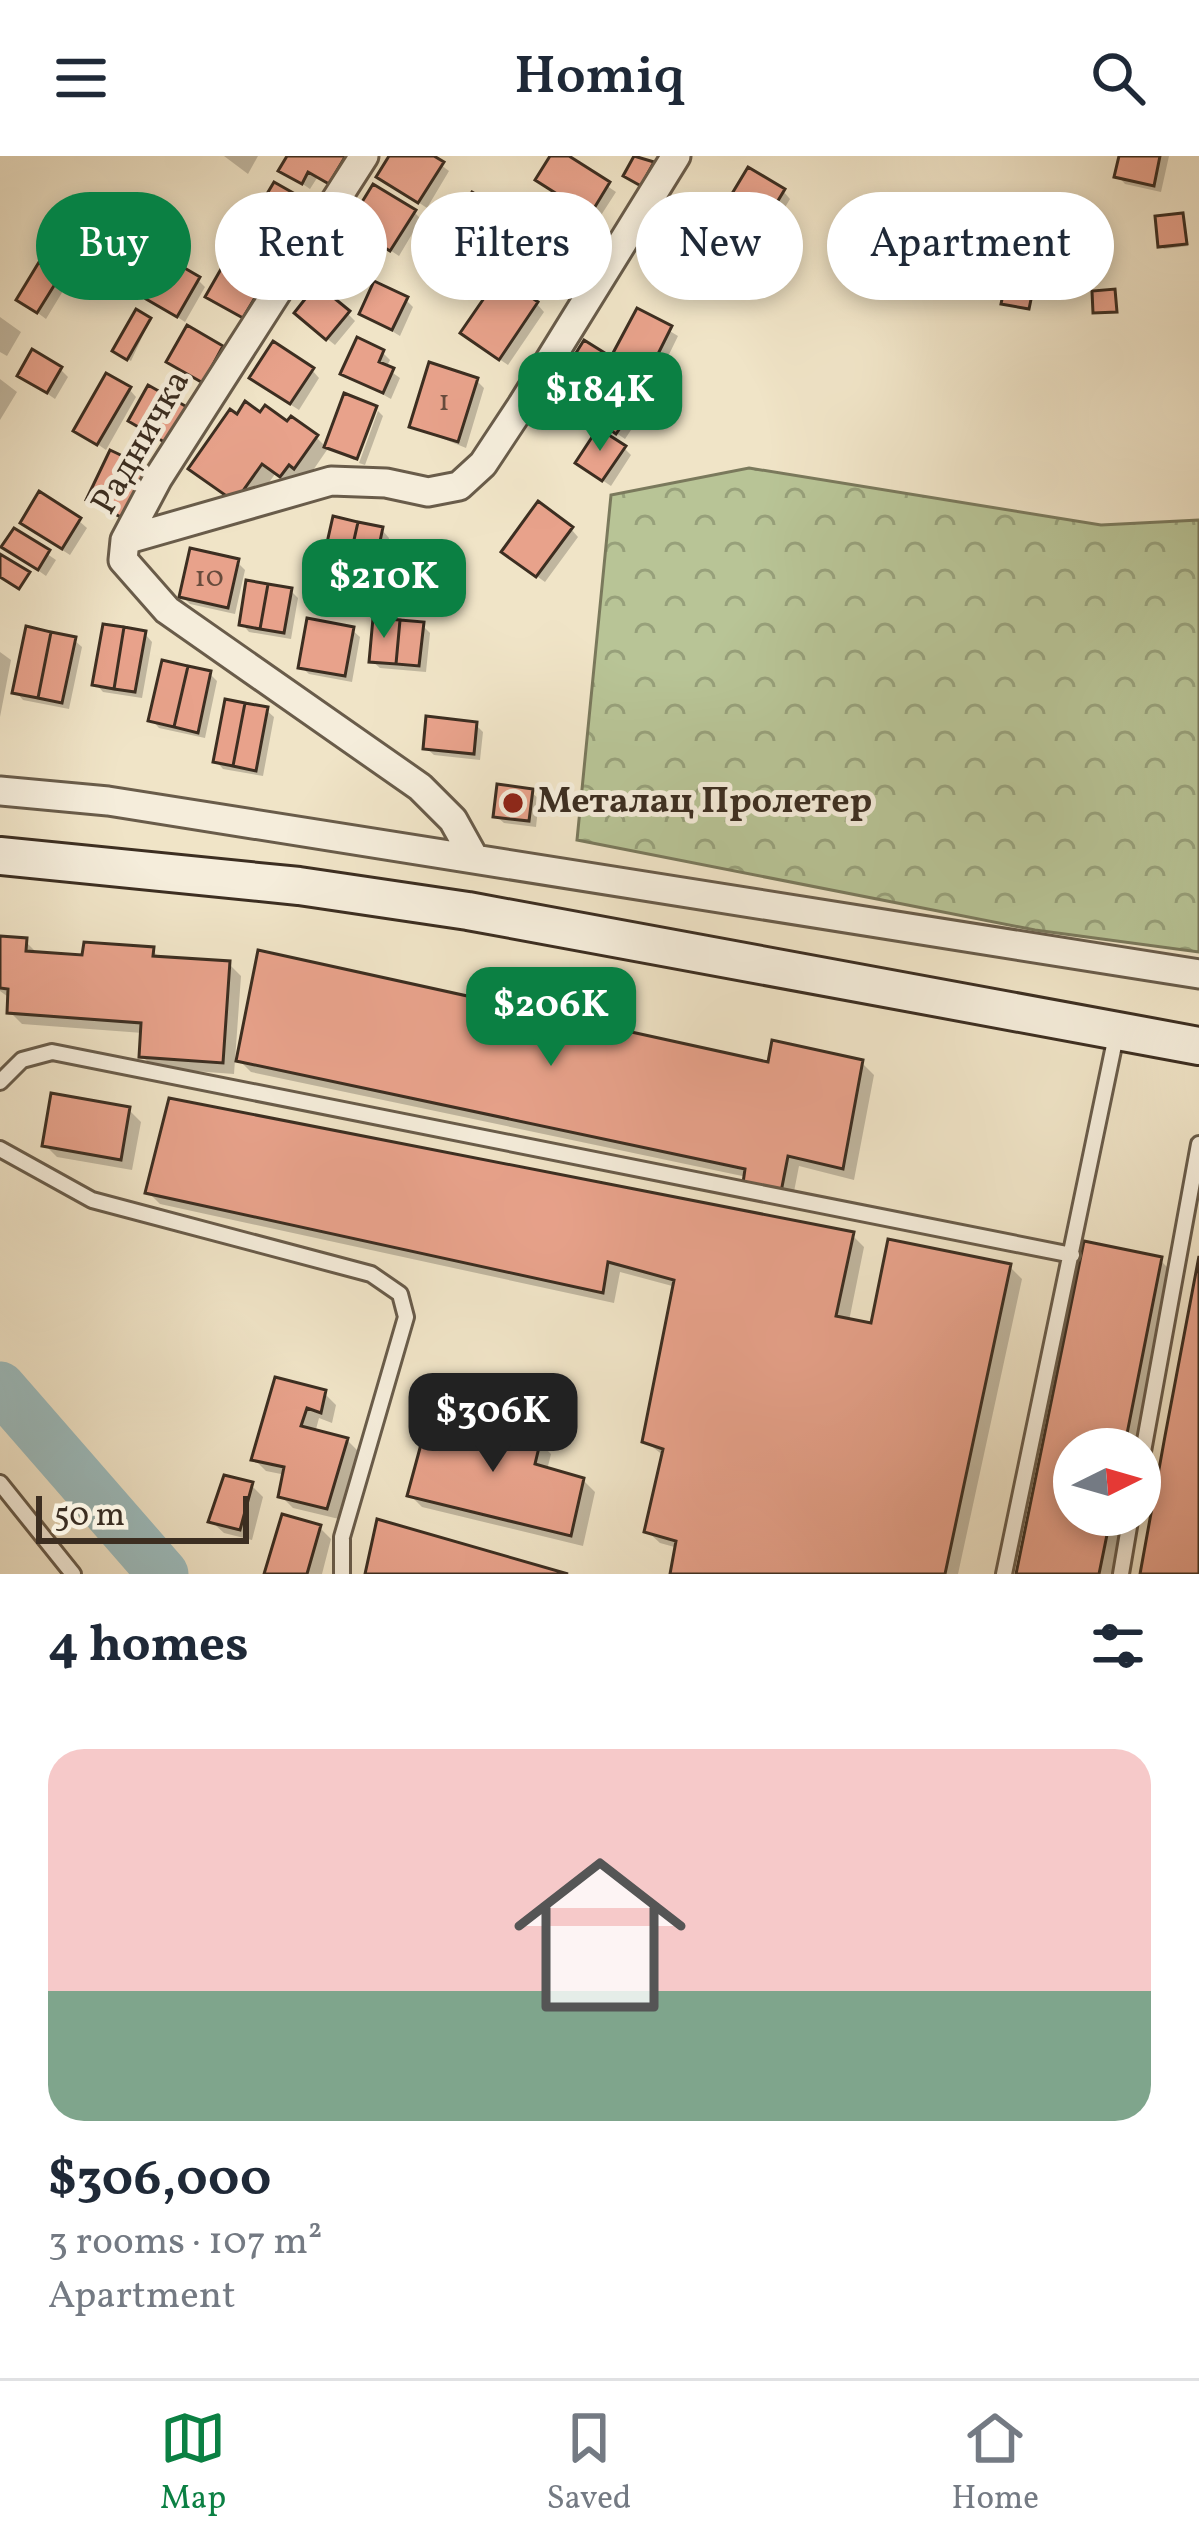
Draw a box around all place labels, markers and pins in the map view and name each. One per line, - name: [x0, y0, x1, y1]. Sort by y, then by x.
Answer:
- pin: $184K: [516, 352, 684, 454]
- pin: $210K: [300, 539, 468, 641]
- place label: Металац Пролетер: [537, 778, 872, 828]
- marker: Металац Пролетер: [500, 790, 526, 816]
- pin: $206K: [467, 967, 635, 1069]
- pin: $306K: [409, 1373, 577, 1475]

